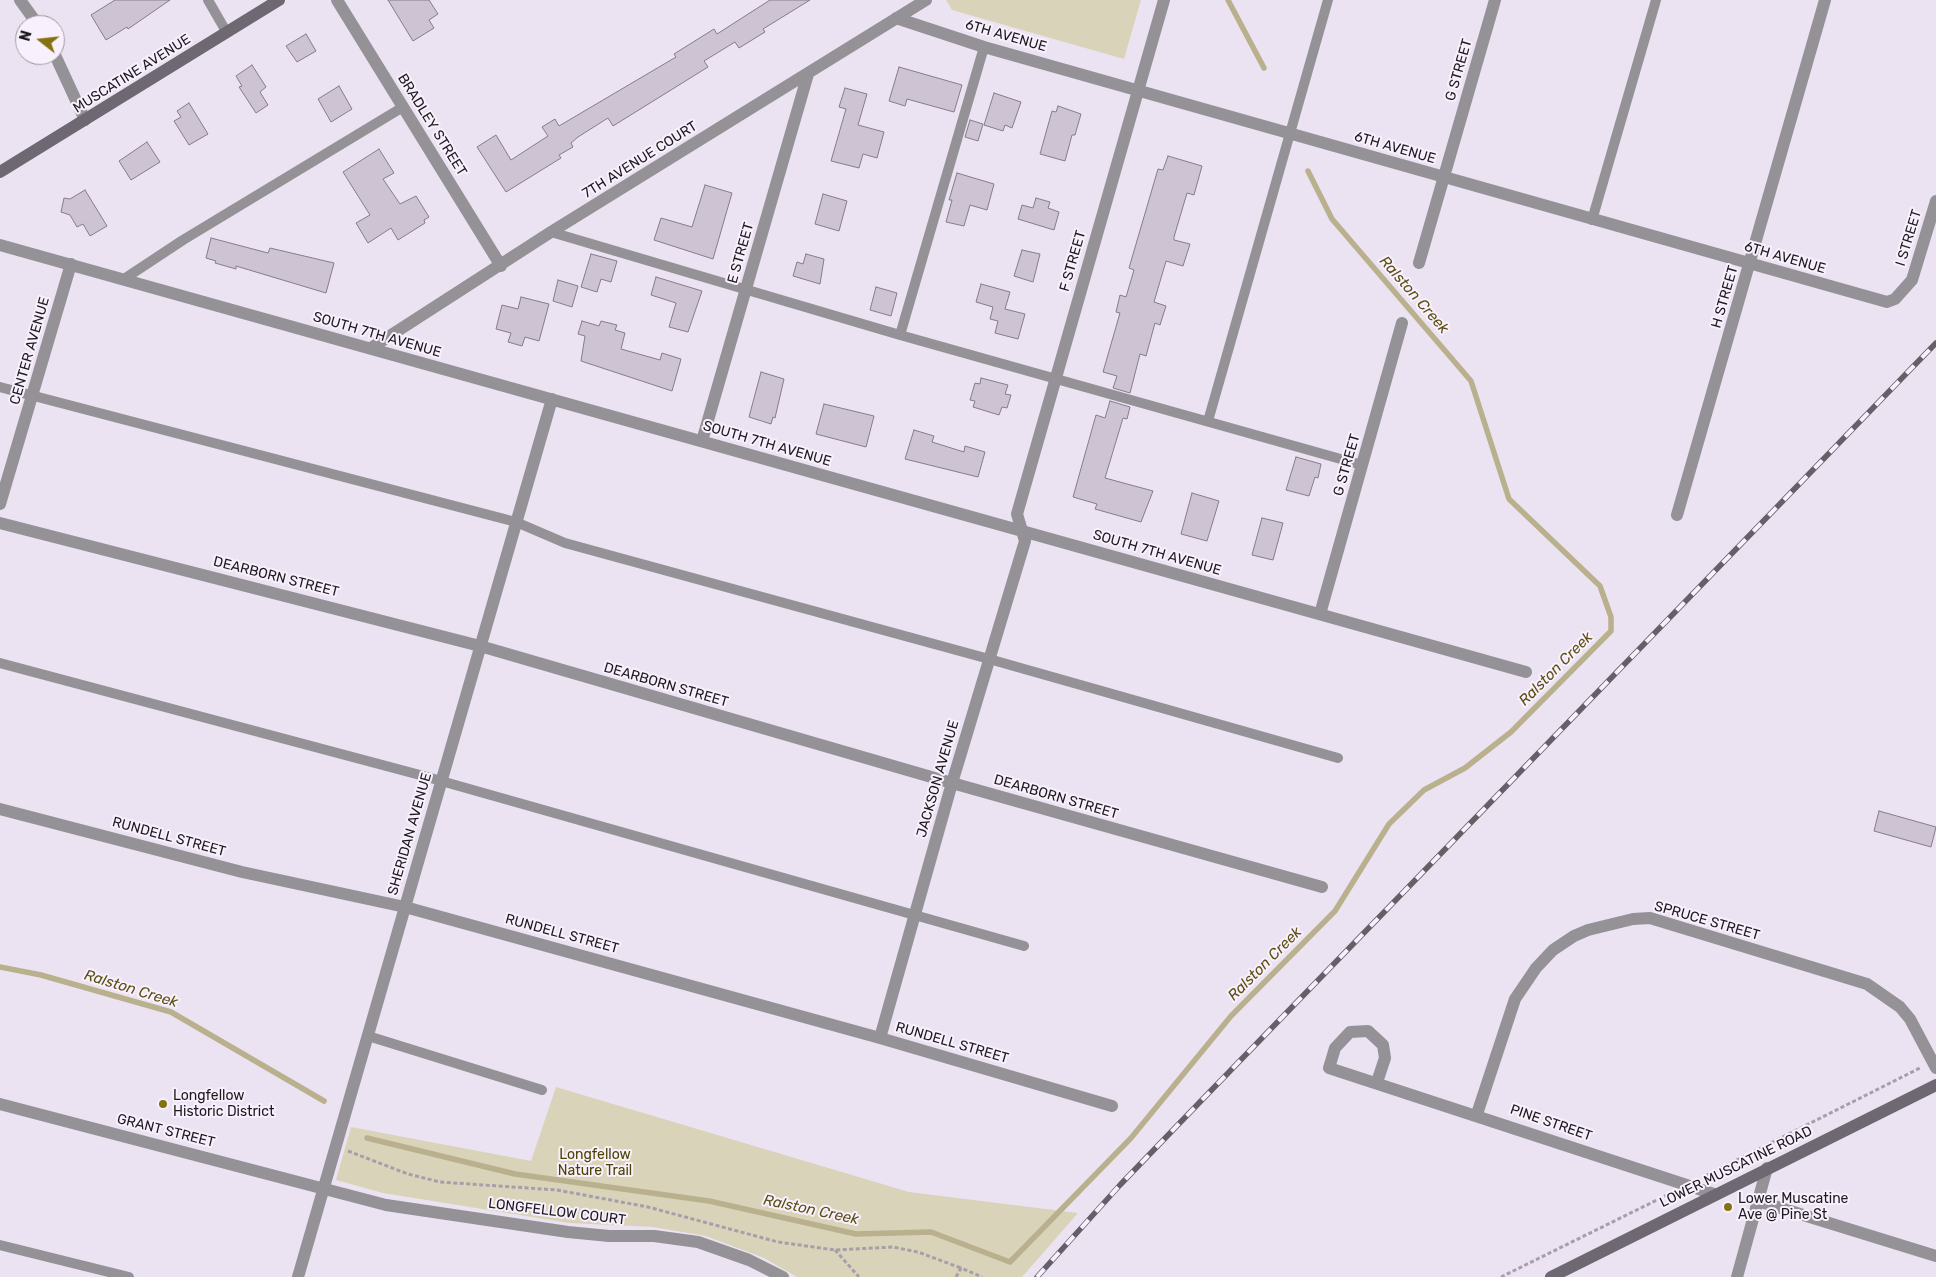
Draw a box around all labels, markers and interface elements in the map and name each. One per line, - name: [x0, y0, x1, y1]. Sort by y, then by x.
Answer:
- north arrow: [15, 15, 65, 65]
- street label: 6TH AVENUE: [963, 16, 1049, 56]
- text: N: [16, 29, 36, 43]
- street label: MUSCATINE AVENUE: [70, 31, 194, 117]
- street label: G STREET: [1442, 37, 1476, 103]
- street label: BRADLEY STREET: [394, 71, 470, 179]
- street label: 7TH AVENUE COURT: [579, 118, 701, 202]
- street label: 6TH AVENUE: [1352, 128, 1438, 168]
- street label: I STREET: [1892, 208, 1926, 268]
- street label: E STREET: [724, 220, 758, 286]
- street label: F STREET: [1056, 229, 1090, 293]
- street label: 6TH AVENUE: [1742, 238, 1828, 278]
- water label: Ralston Creek: [1375, 252, 1453, 338]
- street label: H STREET: [1708, 264, 1742, 330]
- street label: CENTER AVENUE: [7, 295, 53, 407]
- street label: SOUTH 7TH AVENUE: [311, 309, 443, 361]
- street label: SOUTH 7TH AVENUE: [701, 418, 833, 470]
- street label: G STREET: [1330, 432, 1364, 498]
- street label: SOUTH 7TH AVENUE: [1091, 527, 1223, 579]
- street label: DEARBORN STREET: [211, 553, 341, 601]
- water label: Ralston Creek: [1515, 628, 1597, 710]
- street label: DEARBORN STREET: [602, 659, 730, 711]
- street label: JACKSON AVENUE: [913, 718, 963, 840]
- street label: SHERIDAN AVENUE: [384, 771, 436, 897]
- street label: DEARBORN STREET: [992, 771, 1120, 823]
- street label: RUNDELL STREET: [110, 814, 228, 860]
- street label: SPRUCE STREET: [1652, 898, 1762, 944]
- street label: RUNDELL STREET: [503, 911, 621, 957]
- water label: Ralston Creek: [1224, 923, 1306, 1005]
- water label: Ralston Creek: [82, 966, 180, 1012]
- street label: RUNDELL STREET: [893, 1019, 1011, 1067]
- place label: Longfellow Historic District: [173, 1088, 274, 1120]
- marker: Longfellow Historic District: [157, 1098, 169, 1110]
- street label: PINE STREET: [1508, 1101, 1594, 1145]
- street label: GRANT STREET: [115, 1111, 217, 1151]
- street label: LOWER MUSCATINE ROAD: [1657, 1123, 1815, 1211]
- park label: Longfellow Nature Trail: [558, 1147, 632, 1180]
- water label: Ralston Creek: [762, 1191, 860, 1229]
- place label: Lower Muscatine Ave @ Pine St: [1738, 1191, 1848, 1224]
- street label: LONGFELLOW COURT: [487, 1195, 627, 1229]
- marker: Lower Muscatine Ave @ Pine St: [1722, 1201, 1734, 1213]

